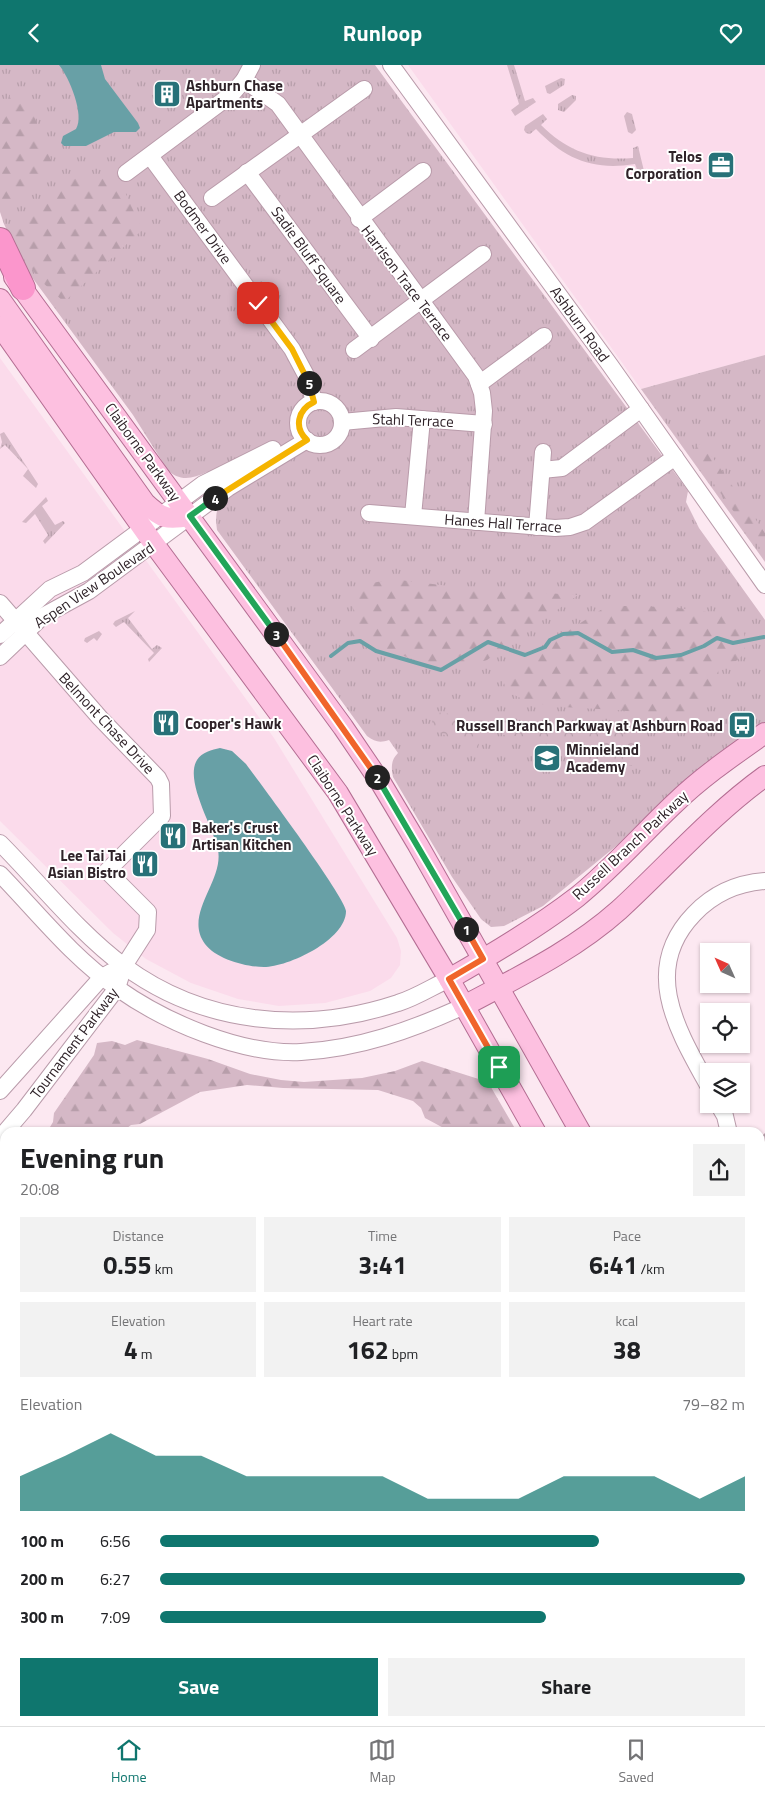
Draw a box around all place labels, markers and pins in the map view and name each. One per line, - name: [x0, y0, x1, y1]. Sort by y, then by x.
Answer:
- place label: Ashburn Chase Apartments: [186, 74, 283, 114]
- building icon: Ashburn Chase Apartments: [152, 79, 182, 109]
- place label: Telos Corporation: [625, 145, 702, 185]
- office icon: Telos Corporation: [706, 150, 736, 180]
- pin: [237, 282, 279, 324]
- pin: 5: [296, 371, 322, 395]
- pin: 4: [202, 485, 228, 511]
- pin: 3: [264, 621, 288, 647]
- restaurant icon: Cooper's Hawk: [151, 708, 181, 738]
- bus stop icon: Russell Branch Parkway at Ashburn Road: [727, 710, 757, 740]
- place label: Cooper's Hawk: [185, 712, 282, 735]
- place label: Russell Branch Parkway at Ashburn Road: [456, 714, 723, 737]
- place label: Minnieland Academy: [566, 738, 639, 778]
- school or university icon: Minnieland Academy: [532, 743, 562, 773]
- pin: 2: [364, 765, 390, 789]
- place label: Baker's Crust Artisan Kitchen: [192, 816, 291, 856]
- restaurant icon: Baker's Crust Artisan Kitchen: [158, 821, 188, 851]
- place label: Lee Tai Tai Asian Bistro: [48, 844, 126, 884]
- restaurant icon: Lee Tai Tai Asian Bistro: [130, 849, 160, 879]
- pin: 1: [454, 917, 478, 941]
- pin: [478, 1046, 520, 1088]

